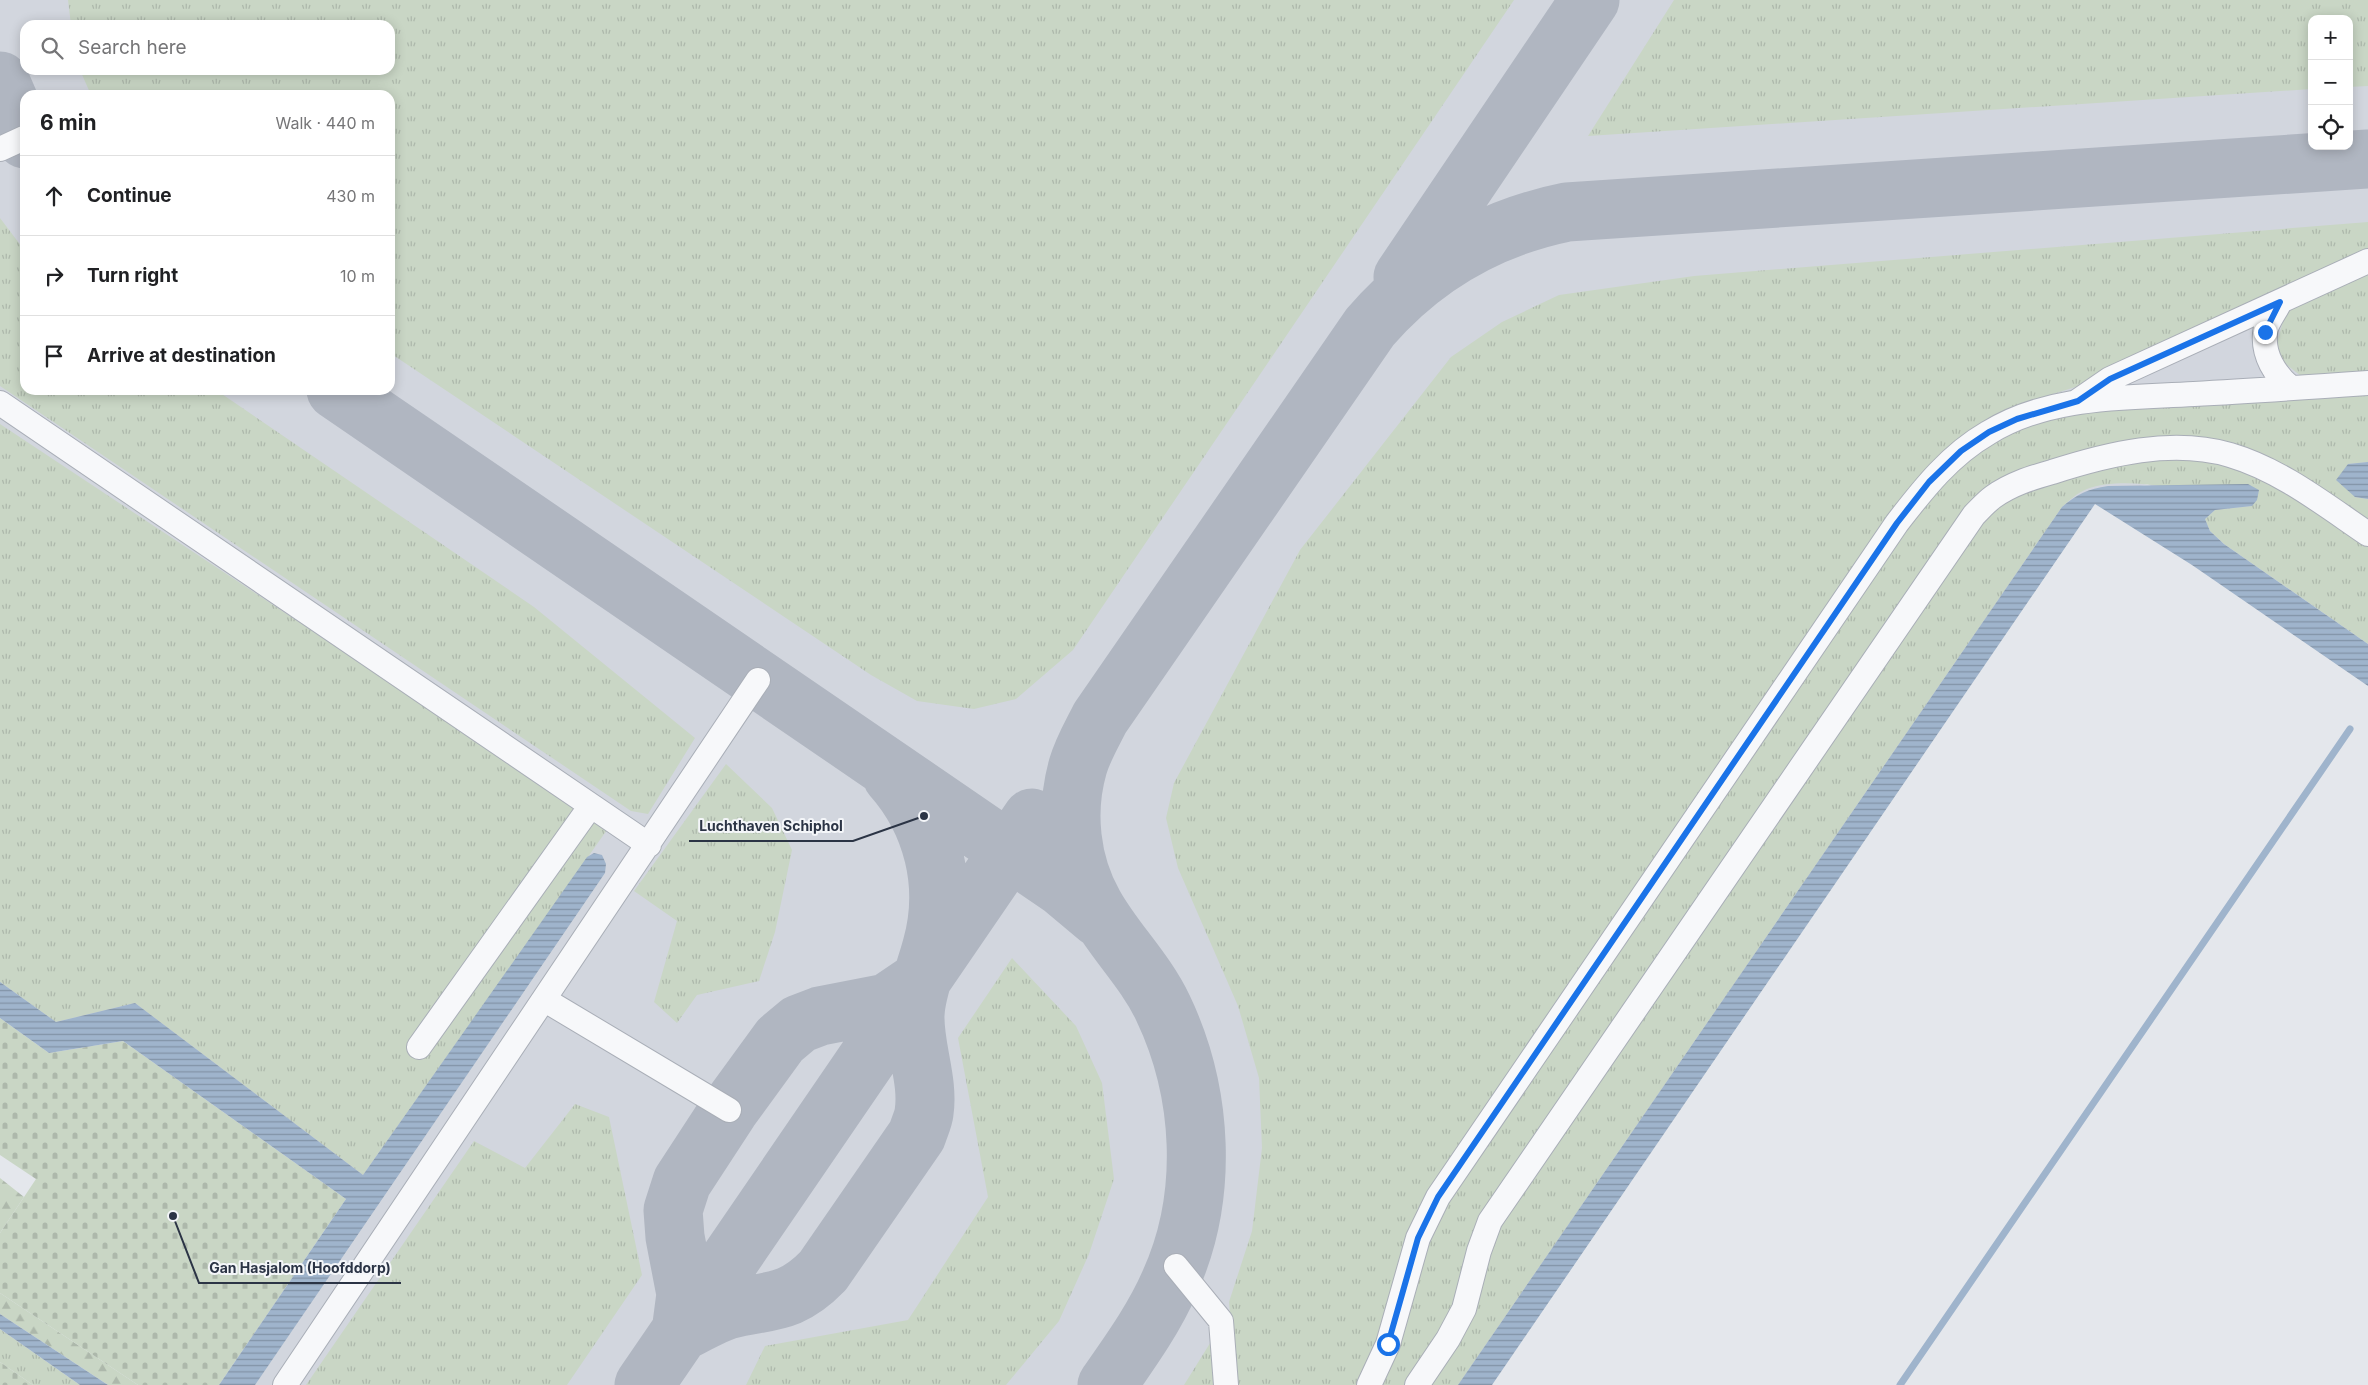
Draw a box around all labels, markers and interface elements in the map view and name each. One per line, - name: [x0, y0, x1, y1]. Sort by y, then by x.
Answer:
- map controls: [2308, 15, 2353, 150]
- button: +: [2308, 15, 2353, 60]
- search box: [20, 20, 395, 75]
- icon: search: [38, 34, 66, 62]
- text: Search here: [78, 36, 187, 59]
- button: −: [2308, 60, 2353, 105]
- button: locate: [2308, 105, 2353, 150]
- text: 6 min: [40, 110, 97, 135]
- text: Walk · 440 m: [276, 113, 375, 133]
- icon: ahead: [40, 182, 68, 210]
- text: Continue: [87, 184, 172, 207]
- text: 430 m: [326, 186, 375, 206]
- icon: right: [40, 262, 68, 290]
- text: Turn right: [87, 264, 178, 287]
- text: 10 m: [340, 266, 375, 286]
- route end: [2254, 321, 2277, 344]
- icon: arrive: [40, 342, 68, 370]
- text: Arrive at destination: [87, 344, 276, 367]
- callout: Luchthaven Schiphol: [689, 812, 853, 841]
- text: Luchthaven Schiphol: [699, 817, 843, 834]
- callout: Gan Hasjalom (Hoofddorp): [199, 1254, 401, 1283]
- text: Gan Hasjalom (Hoofddorp): [209, 1259, 391, 1276]
- route start: [1377, 1333, 1400, 1356]

